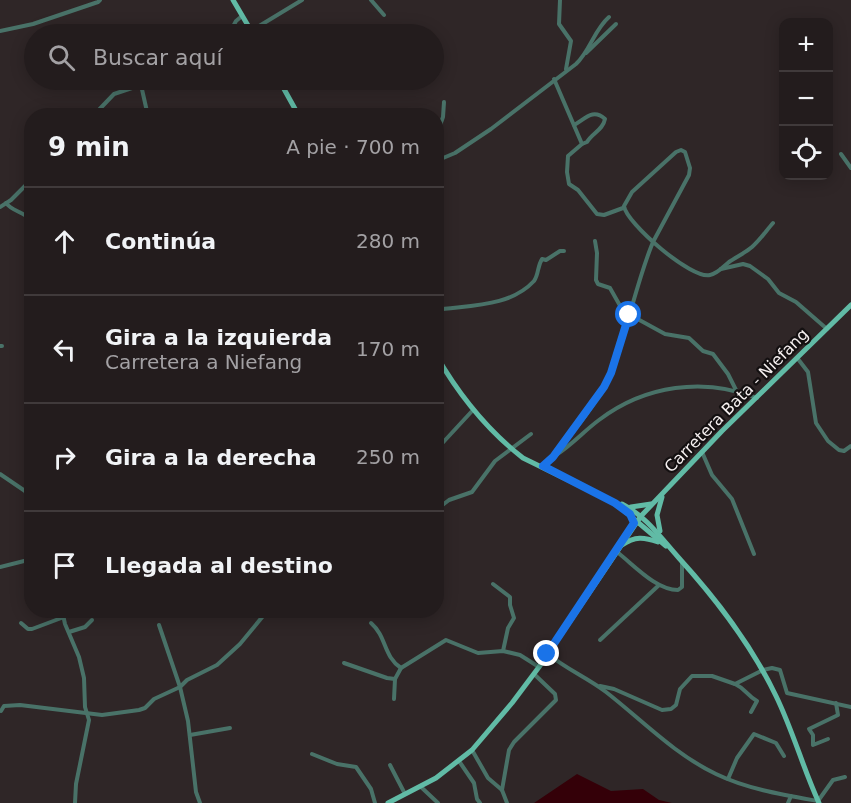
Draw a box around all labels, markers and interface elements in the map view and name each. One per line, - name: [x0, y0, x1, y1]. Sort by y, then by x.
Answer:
- map controls: [779, 18, 833, 180]
- button: +: [779, 18, 833, 72]
- search box: [24, 24, 444, 90]
- icon: search: [45, 41, 78, 74]
- text: Buscar aquí: [93, 45, 223, 70]
- button: −: [779, 72, 833, 126]
- button: locate: [779, 126, 833, 180]
- text: 9 min: [48, 132, 130, 162]
- text: A pie · 700 m: [286, 135, 420, 159]
- icon: ahead: [48, 225, 81, 258]
- text: Continúa: [105, 229, 216, 254]
- text: 280 m: [356, 229, 420, 253]
- route start: [615, 301, 641, 327]
- street label: Carretera Bata - Niefang: [660, 324, 812, 476]
- text: Gira a la izquierda: [105, 325, 332, 350]
- icon: left: [48, 333, 81, 366]
- text: 170 m: [356, 337, 420, 361]
- text: Carretera a Niefang: [105, 350, 302, 374]
- icon: right: [48, 441, 81, 474]
- text: Gira a la derecha: [105, 445, 317, 470]
- text: 250 m: [356, 445, 420, 469]
- icon: arrive: [48, 549, 81, 582]
- text: Llegada al destino: [105, 553, 333, 578]
- route end: [533, 640, 559, 666]

